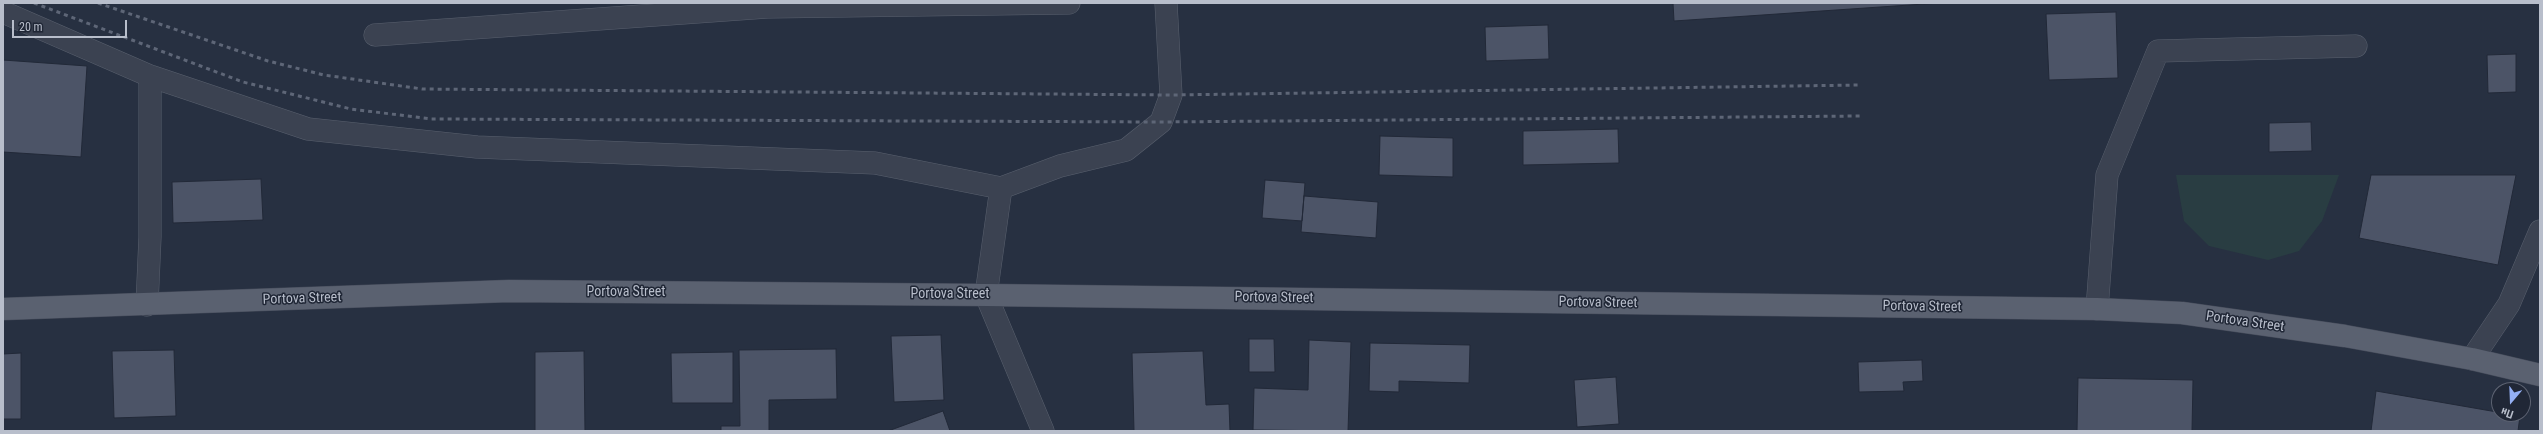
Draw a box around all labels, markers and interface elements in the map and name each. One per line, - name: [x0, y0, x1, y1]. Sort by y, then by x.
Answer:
- scale bar: [14, 12, 129, 38]
- text: 20 m: [19, 20, 43, 34]
- street label: Portova Street: [587, 284, 665, 300]
- street label: Portova Street: [911, 286, 989, 302]
- street label: Portova Street: [262, 289, 342, 309]
- street label: Portova Street: [1234, 289, 1314, 307]
- street label: Portova Street: [1558, 294, 1638, 312]
- street label: Portova Street: [1882, 298, 1962, 316]
- street label: Portova Street: [2205, 308, 2285, 336]
- north arrow: [2491, 382, 2531, 422]
- text: Пн: [2499, 405, 2515, 421]

